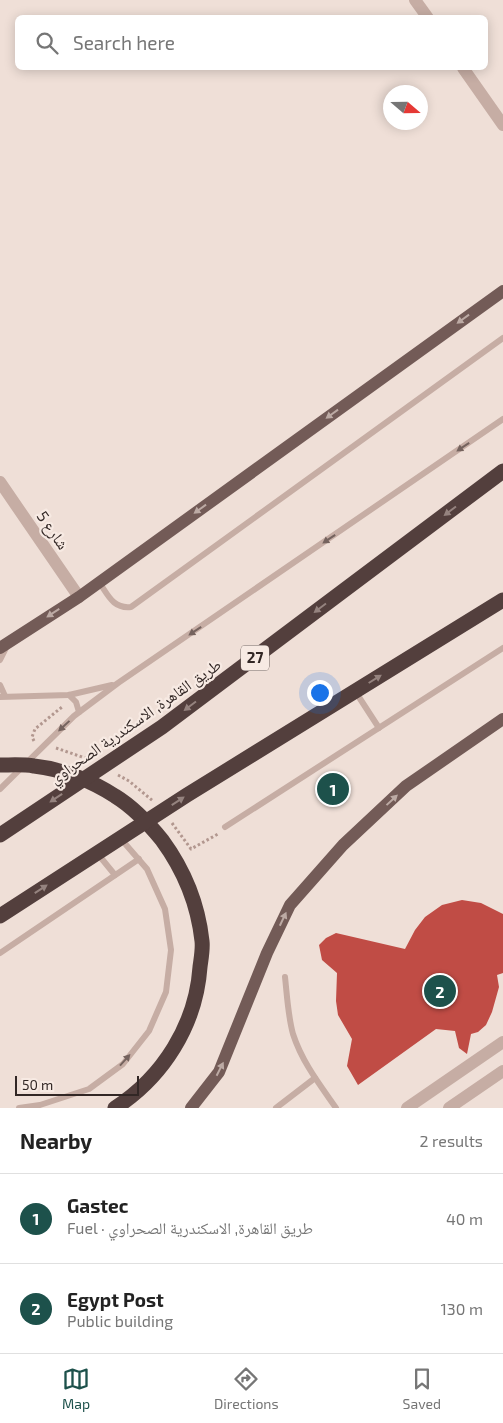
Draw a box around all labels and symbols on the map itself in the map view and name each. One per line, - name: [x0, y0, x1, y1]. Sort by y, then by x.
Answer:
- north arrow: [383, 85, 428, 130]
- one-way arrow: [457, 314, 470, 324]
- one-way arrow: [325, 409, 339, 419]
- one-way arrow: [456, 442, 470, 452]
- one-way arrow: [193, 504, 207, 514]
- one-way arrow: [444, 505, 457, 516]
- street label: شارع 5: [32, 507, 73, 554]
- one-way arrow: [322, 534, 336, 544]
- one-way arrow: [314, 603, 327, 614]
- one-way arrow: [46, 609, 60, 618]
- one-way arrow: [188, 626, 202, 635]
- road number: 27: [241, 646, 269, 670]
- street label: طريق القاهرة, الاسكندرية الصحراوي: [45, 654, 226, 790]
- one-way arrow: [369, 674, 382, 684]
- your location: [307, 680, 333, 706]
- one-way arrow: [183, 701, 197, 711]
- one-way arrow: [58, 720, 70, 732]
- pin: 1: [317, 770, 349, 808]
- one-way arrow: [50, 793, 63, 803]
- one-way arrow: [385, 794, 397, 806]
- one-way arrow: [171, 796, 184, 806]
- one-way arrow: [34, 884, 48, 894]
- one-way arrow: [279, 912, 287, 926]
- pin: 2: [424, 972, 456, 1010]
- one-way arrow: [120, 1054, 131, 1067]
- one-way arrow: [216, 1061, 224, 1076]
- scale bar: [15, 1073, 139, 1096]

